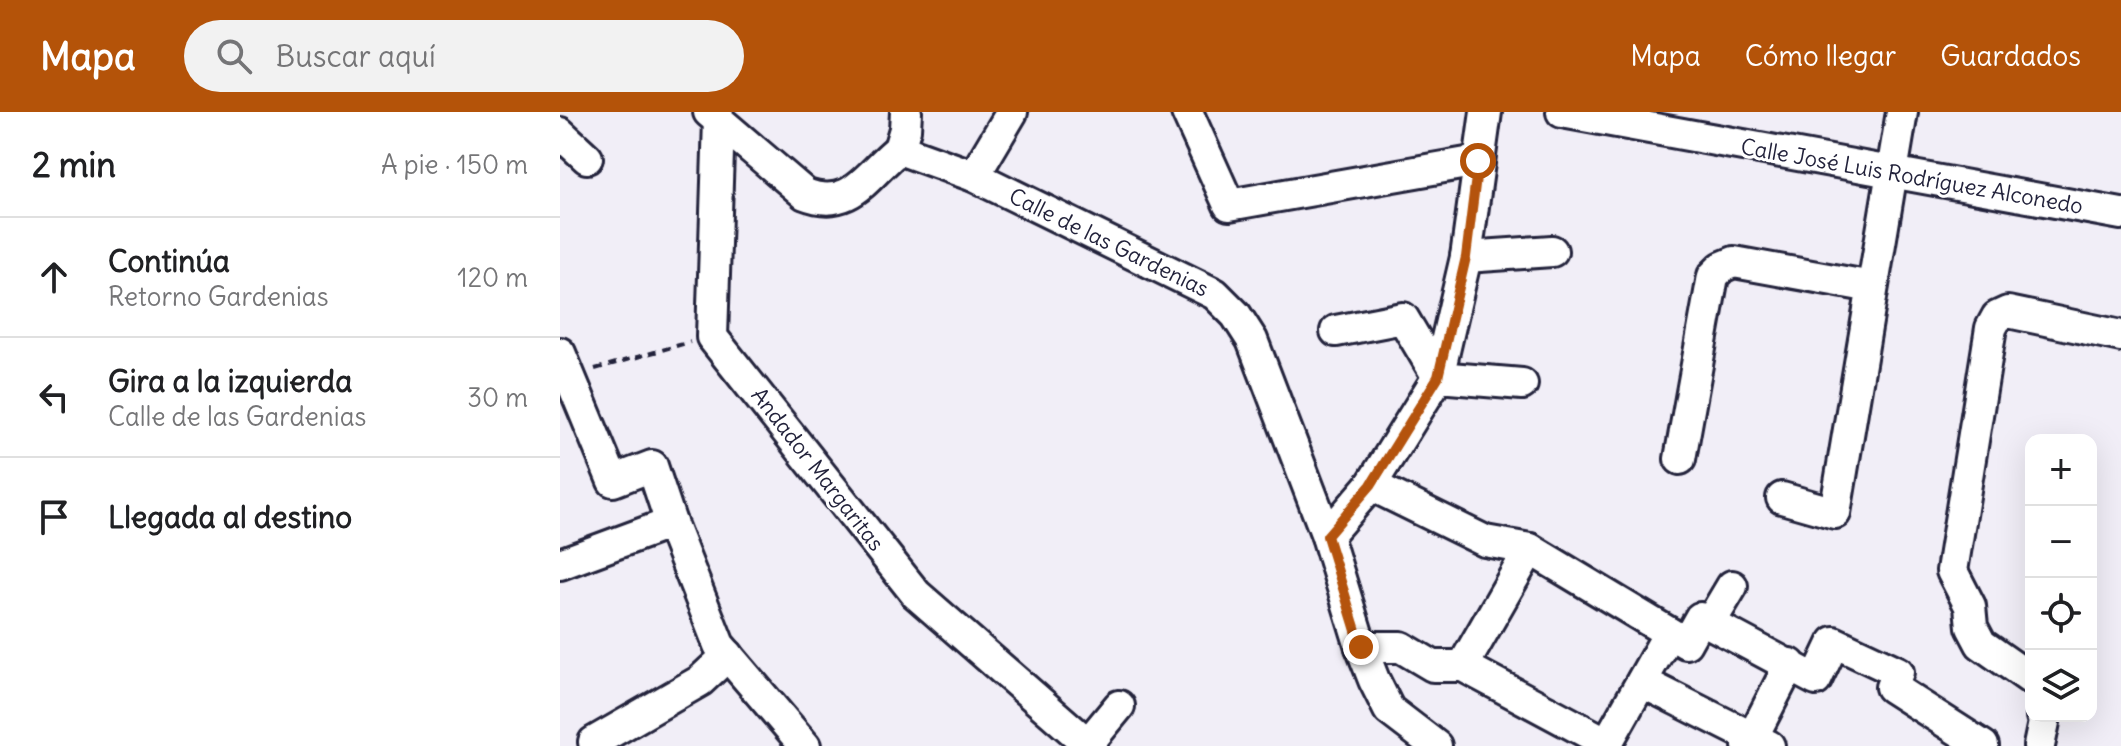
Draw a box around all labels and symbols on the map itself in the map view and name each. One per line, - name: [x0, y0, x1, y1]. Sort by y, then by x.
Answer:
- street label: Calle José Luis Rodríguez Alconedo: [1739, 132, 2085, 220]
- route start: [1460, 143, 1496, 179]
- street label: Calle de las Gardenias: [1005, 182, 1213, 302]
- street label: Andador Margaritas: [746, 382, 890, 556]
- route end: [1343, 629, 1379, 665]

